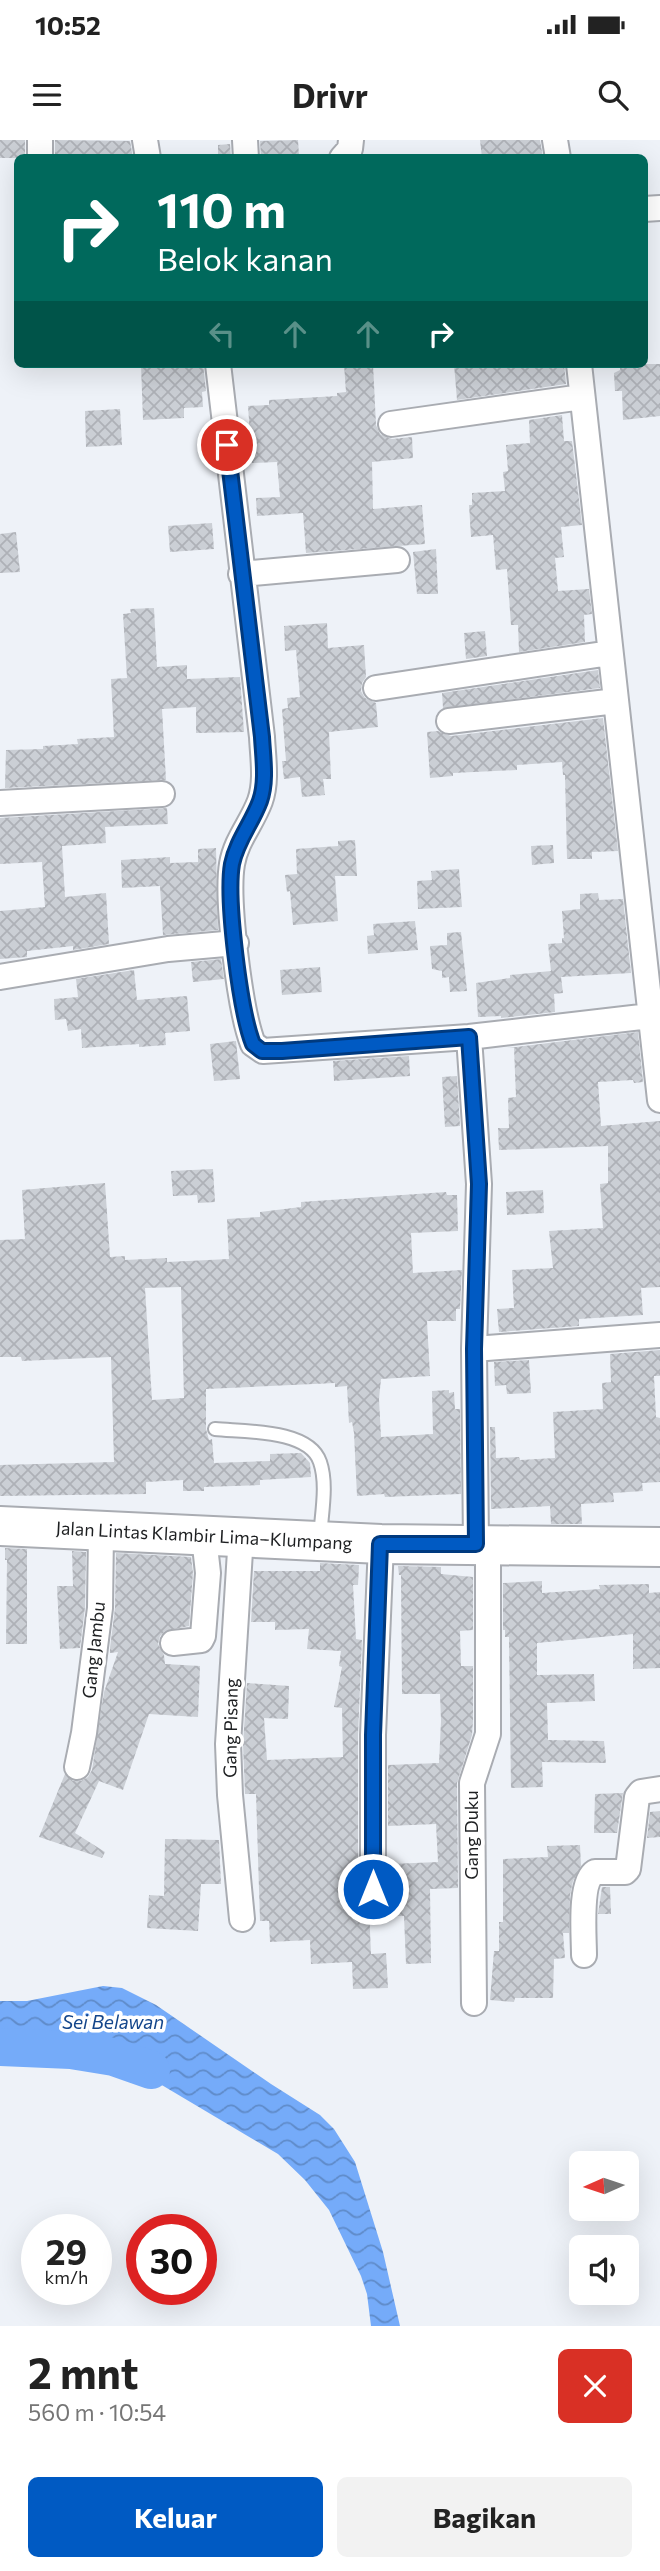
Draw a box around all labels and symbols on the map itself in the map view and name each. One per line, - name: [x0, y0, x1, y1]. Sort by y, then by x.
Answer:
- pin: [197, 415, 257, 475]
- street label: Jalan Lintas Klambir Lima–Klumpang: [55, 1516, 353, 1554]
- street label: Gang Jambu: [77, 1600, 109, 1699]
- street label: Gang Pisang: [218, 1678, 242, 1778]
- street label: Gang Duku: [460, 1790, 482, 1880]
- position arrow: [336, 1852, 410, 1926]
- water label: Sei Belawan: [62, 2010, 164, 2033]
- north arrow: [569, 2151, 639, 2221]
- speed limit sign: 30: [126, 2214, 217, 2305]

